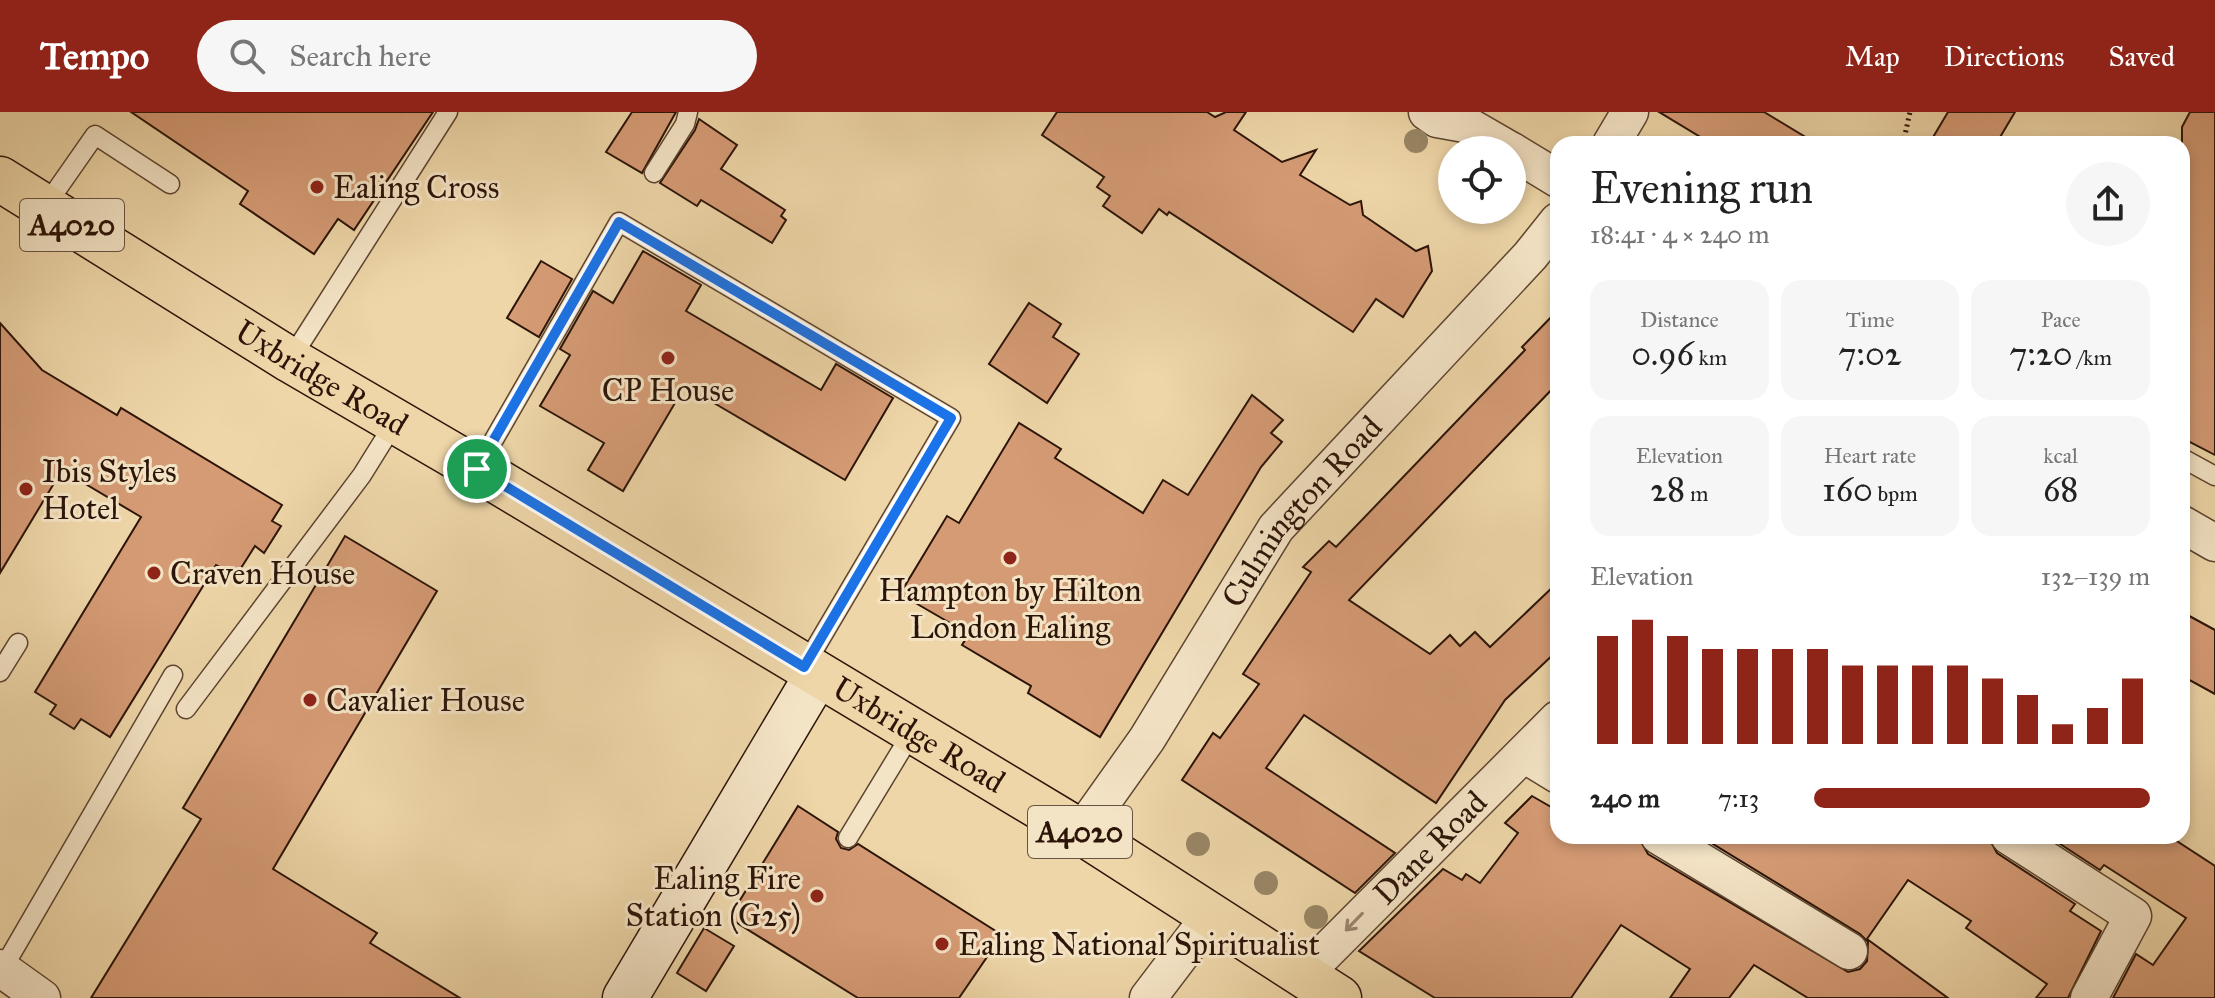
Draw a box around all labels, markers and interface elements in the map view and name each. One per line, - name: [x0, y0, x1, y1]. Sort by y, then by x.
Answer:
- search box: [197, 20, 757, 92]
- text: Tempo: [40, 33, 149, 79]
- icon: search: [225, 34, 269, 78]
- text: Search here: [289, 38, 431, 74]
- text: Map: [1845, 39, 1900, 74]
- text: Directions: [1944, 39, 2065, 74]
- text: Saved: [2109, 39, 2175, 74]
- map controls: [1438, 136, 1526, 224]
- button: locate: [1438, 136, 1526, 224]
- text: Evening run: [1590, 161, 1813, 215]
- button: share: [2066, 162, 2150, 246]
- place label: Ealing Cross: [333, 168, 499, 207]
- marker: Ealing Cross: [308, 178, 326, 196]
- road number: A4020: [20, 199, 124, 251]
- text: 18:41 · 4 × 240 m: [1590, 218, 1770, 250]
- text: Distance: [1640, 306, 1719, 333]
- text: Time: [1846, 306, 1894, 333]
- text: Pace: [2041, 306, 2081, 333]
- street label: Uxbridge Road: [228, 312, 415, 444]
- text: 0.96: [1631, 333, 1694, 374]
- text: 7:02: [1838, 333, 1902, 374]
- text: 7:20: [2009, 333, 2073, 374]
- text: km: [1694, 344, 1727, 371]
- text: /km: [2073, 344, 2112, 371]
- marker: CP House: [659, 349, 677, 367]
- place label: CP House: [602, 371, 734, 410]
- street label: Culmington Road: [1213, 408, 1391, 614]
- pin: [443, 435, 511, 503]
- text: Elevation: [1636, 442, 1723, 469]
- text: Heart rate: [1824, 442, 1916, 469]
- text: kcal: [2043, 442, 2078, 469]
- icon: arrive: [455, 447, 499, 491]
- place label: Ibis Styles Hotel: [42, 452, 177, 528]
- text: 28: [1650, 469, 1685, 510]
- text: 160: [1822, 469, 1873, 510]
- text: 68: [2043, 469, 2078, 510]
- marker: Ibis Styles Hotel: [17, 480, 35, 498]
- text: m: [1685, 480, 1708, 507]
- text: bpm: [1873, 480, 1918, 507]
- marker: Hampton by Hilton London Ealing: [1001, 549, 1019, 567]
- place label: Craven House: [170, 554, 355, 593]
- text: Elevation: [1590, 560, 1693, 592]
- text: 132–139 m: [2041, 560, 2150, 592]
- marker: Craven House: [145, 564, 163, 582]
- place label: Hampton by Hilton London Ealing: [878, 571, 1142, 647]
- street label: Uxbridge Road: [825, 668, 1012, 802]
- place label: Cavalier House: [326, 681, 525, 720]
- marker: Cavalier House: [301, 691, 319, 709]
- text: 240 m: [1590, 782, 1660, 814]
- text: 7:13: [1718, 782, 1759, 814]
- street label: Dane Road: [1366, 783, 1495, 913]
- road number: A4020: [1028, 806, 1132, 858]
- place label: Ealing Fire Station (G25): [626, 859, 801, 935]
- marker: Ealing Fire Station (G25): [808, 887, 826, 905]
- one-way arrow: [1345, 912, 1364, 931]
- place label: Ealing National Spiritualist: [958, 925, 1320, 964]
- marker: Ealing National Spiritualist: [933, 935, 951, 953]

